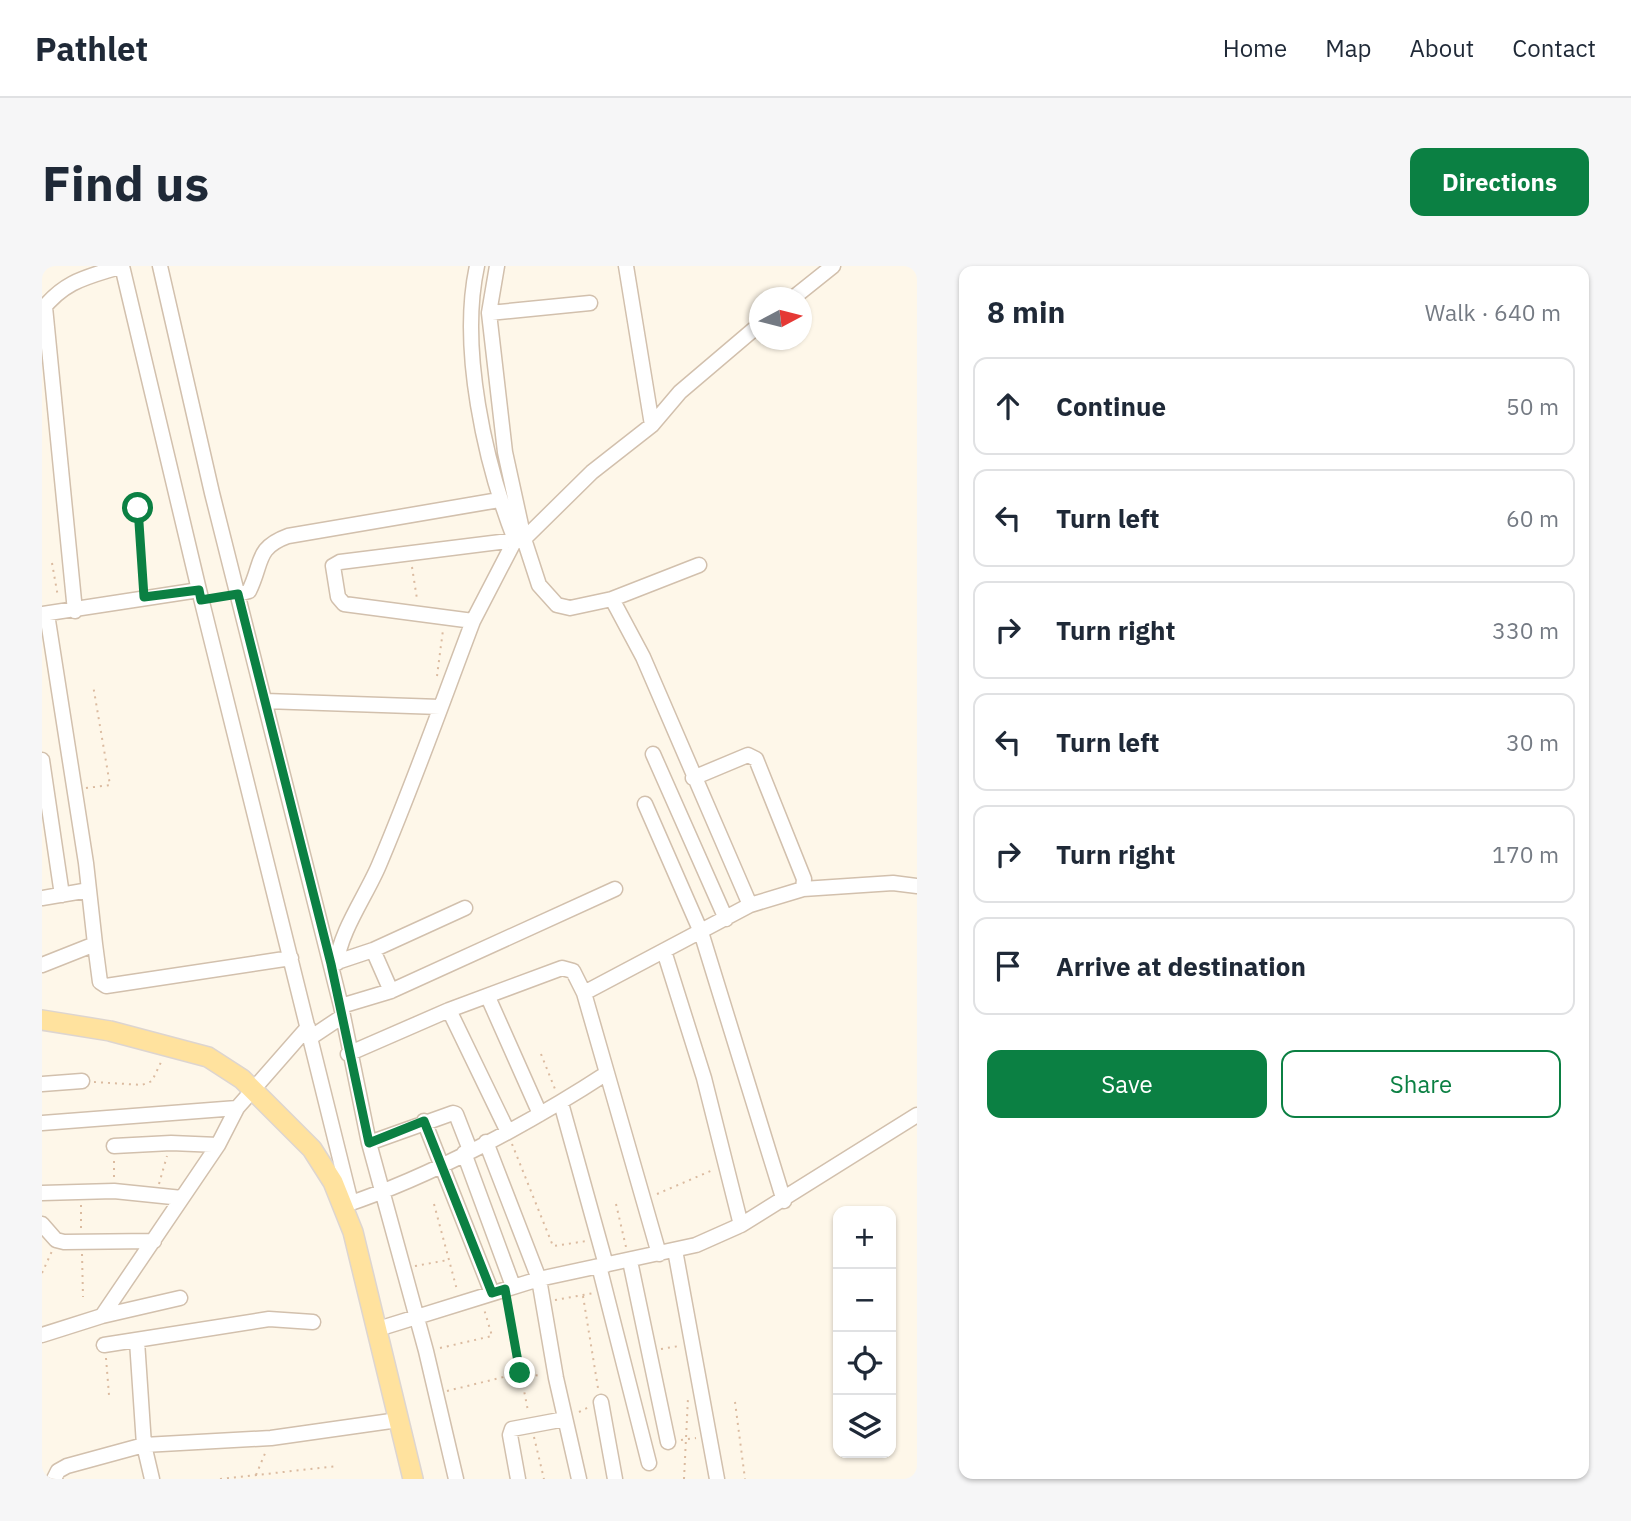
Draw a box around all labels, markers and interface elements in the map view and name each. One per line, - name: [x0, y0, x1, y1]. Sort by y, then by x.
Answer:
- text: Pathlet: [35, 27, 148, 70]
- text: Home: [1223, 32, 1287, 64]
- text: Map: [1325, 32, 1371, 64]
- text: About: [1409, 32, 1474, 64]
- text: Contact: [1512, 32, 1596, 64]
- button: Directions: [1410, 148, 1589, 216]
- text: Find us: [42, 151, 209, 214]
- north arrow: [749, 287, 812, 350]
- text: 8 min: [987, 292, 1065, 331]
- text: Walk · 640 m: [1425, 297, 1561, 327]
- icon: ahead: [989, 387, 1027, 425]
- text: Continue: [1056, 389, 1166, 423]
- text: 50 m: [1506, 391, 1559, 421]
- route start: [122, 492, 153, 523]
- icon: left: [989, 499, 1027, 537]
- text: Turn left: [1056, 501, 1159, 535]
- text: 60 m: [1506, 503, 1559, 533]
- icon: right: [989, 611, 1027, 649]
- text: Turn right: [1056, 613, 1175, 647]
- text: 330 m: [1492, 615, 1559, 645]
- icon: left: [989, 723, 1027, 761]
- text: Turn left: [1056, 725, 1159, 759]
- text: 30 m: [1506, 727, 1559, 757]
- icon: right: [989, 835, 1027, 873]
- text: Turn right: [1056, 837, 1175, 871]
- text: 170 m: [1492, 839, 1559, 869]
- icon: arrive: [989, 947, 1027, 985]
- text: Arrive at destination: [1056, 949, 1306, 983]
- button: Save: [987, 1050, 1267, 1118]
- button: Share: [1281, 1050, 1561, 1118]
- map controls: [833, 1206, 896, 1458]
- button: +: [833, 1206, 896, 1269]
- button: −: [833, 1269, 896, 1332]
- button: locate: [833, 1332, 896, 1395]
- route end: [504, 1357, 535, 1388]
- button: layers: [833, 1395, 896, 1458]

